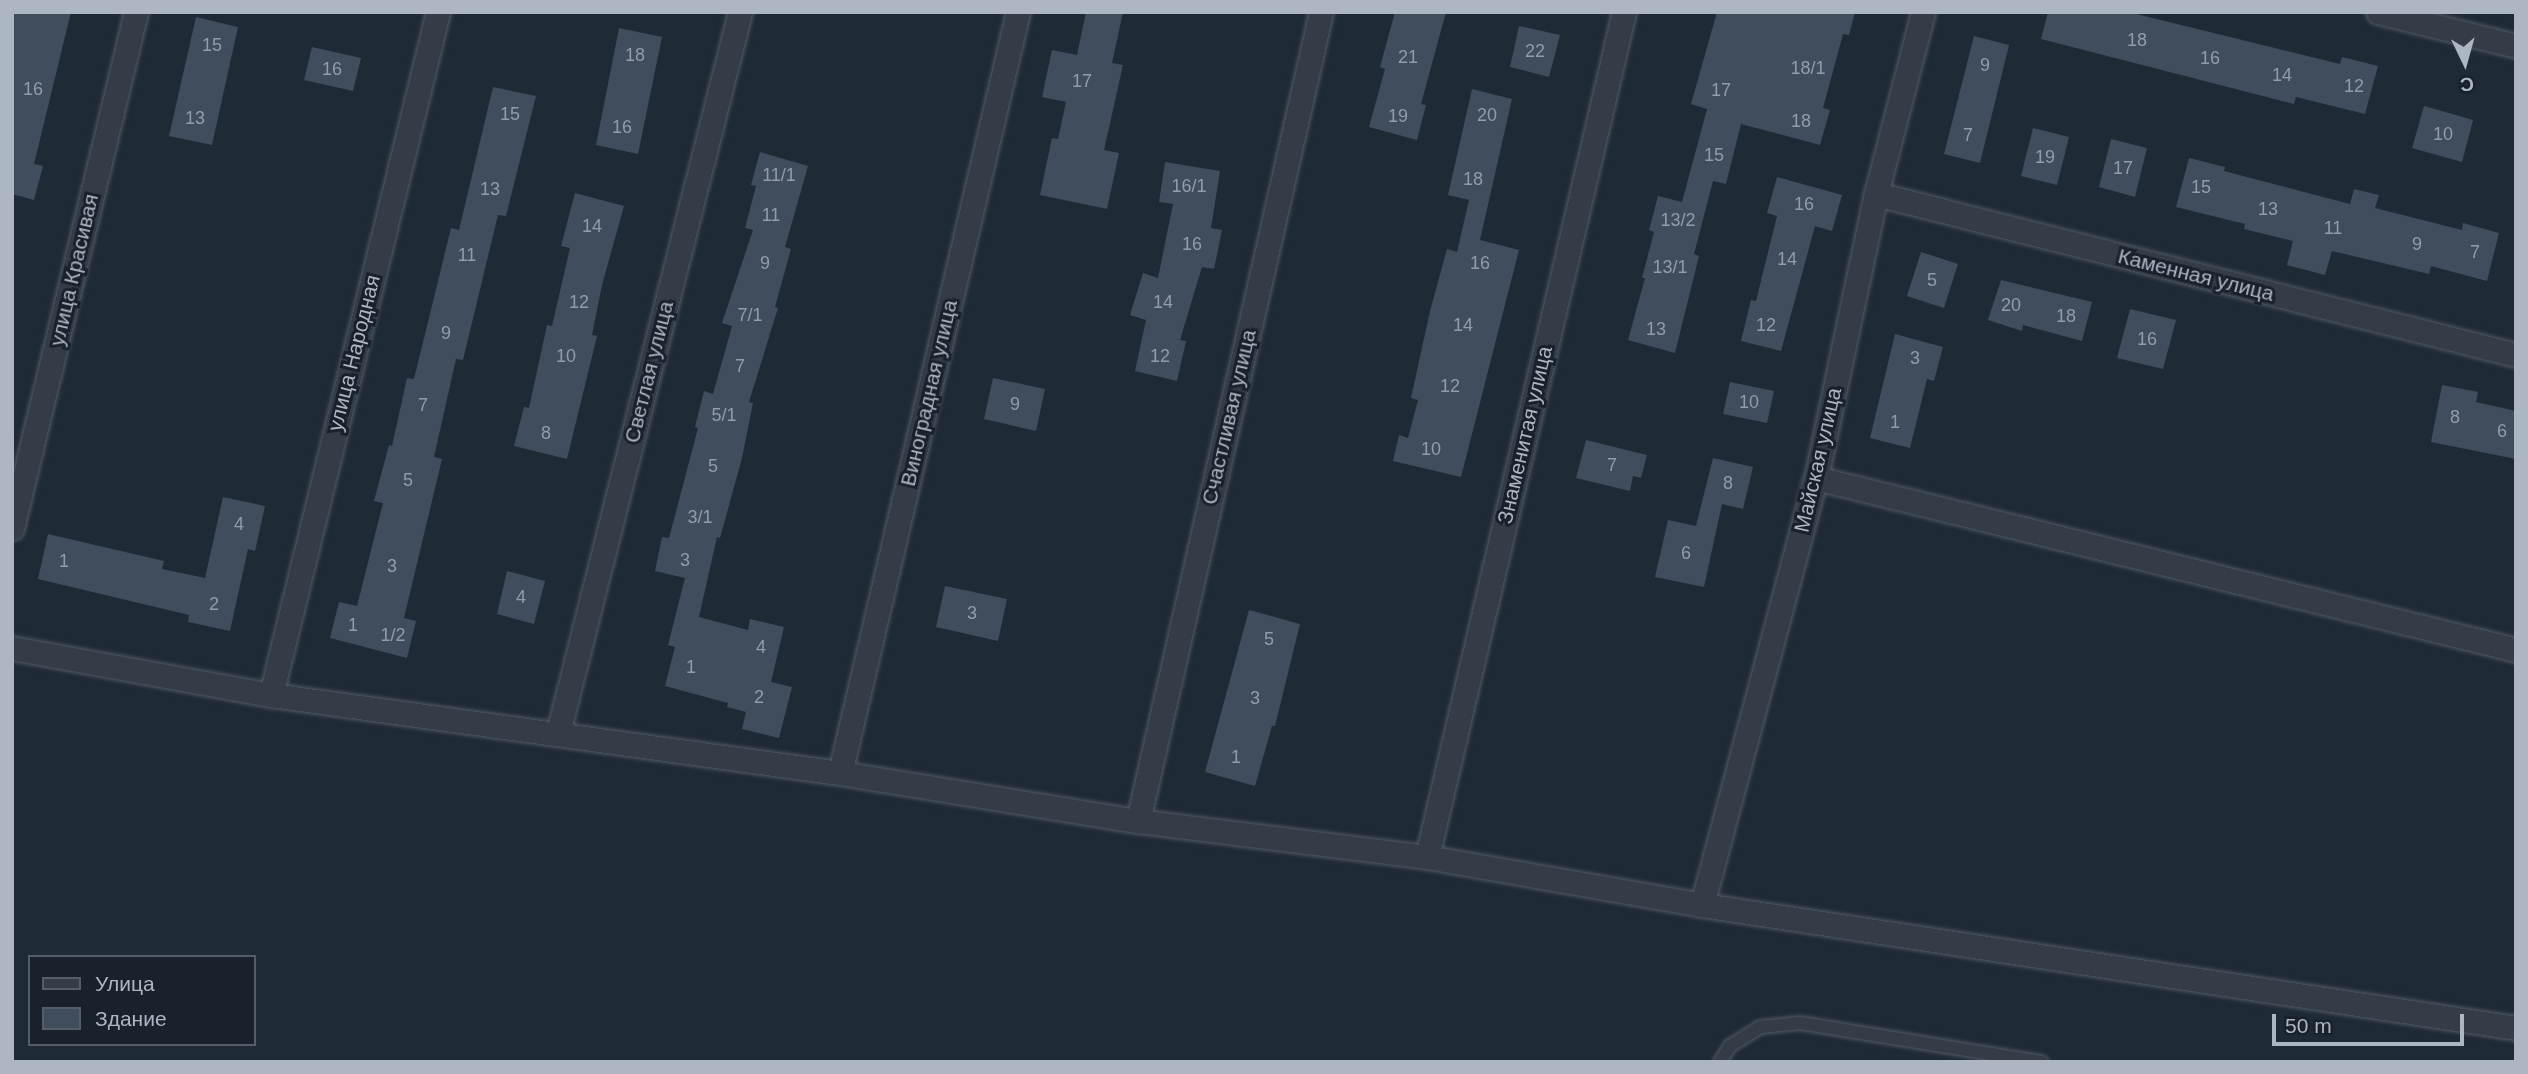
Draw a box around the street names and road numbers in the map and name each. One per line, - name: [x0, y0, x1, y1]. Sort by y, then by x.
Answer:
- street label: улица Красивая: [44, 191, 104, 349]
- street label: Каменная улица: [2115, 243, 2277, 307]
- street label: улица Народная: [322, 272, 386, 434]
- street label: Виноградная улица: [895, 297, 963, 489]
- street label: Светлая улица: [619, 299, 679, 445]
- street label: Счастливая улица: [1197, 327, 1261, 507]
- street label: Знаменитая улица: [1492, 344, 1558, 526]
- street label: Майская улица: [1789, 385, 1847, 535]

